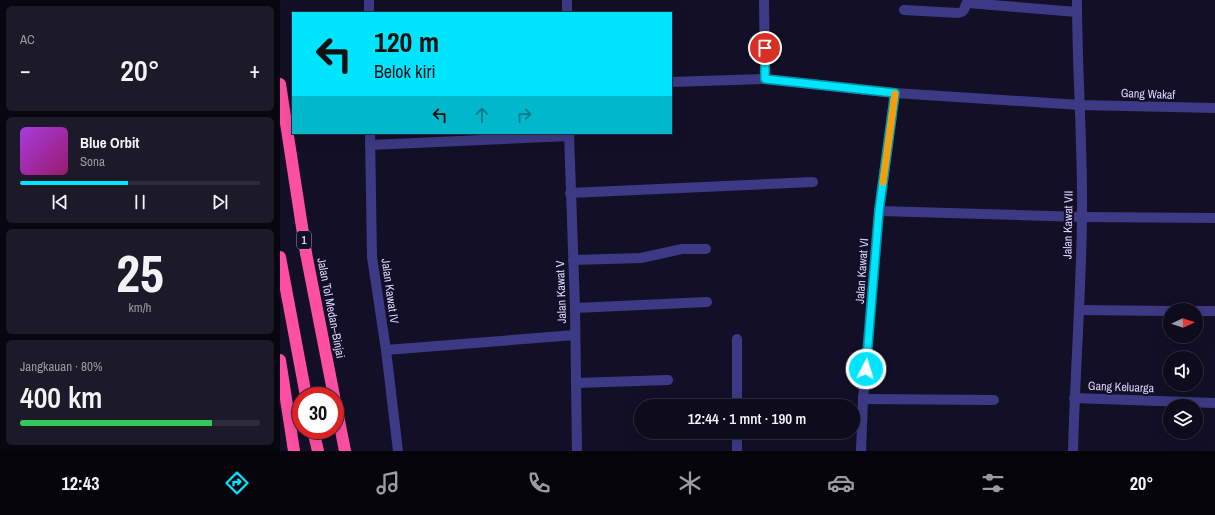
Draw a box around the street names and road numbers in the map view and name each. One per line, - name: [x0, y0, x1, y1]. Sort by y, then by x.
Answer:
- street label: Gang Wakaf: [1121, 85, 1176, 103]
- street label: Jalan Kawat VII: [1059, 191, 1077, 259]
- road number: 1: [297, 231, 311, 249]
- street label: Jalan Kawat VI: [852, 238, 872, 304]
- street label: Jalan Tol Medan–Binjai: [313, 256, 349, 360]
- street label: Jalan Kawat IV: [378, 257, 403, 325]
- street label: Jalan Kawat V: [552, 260, 570, 324]
- street label: Gang Keluarga: [1088, 378, 1155, 396]

